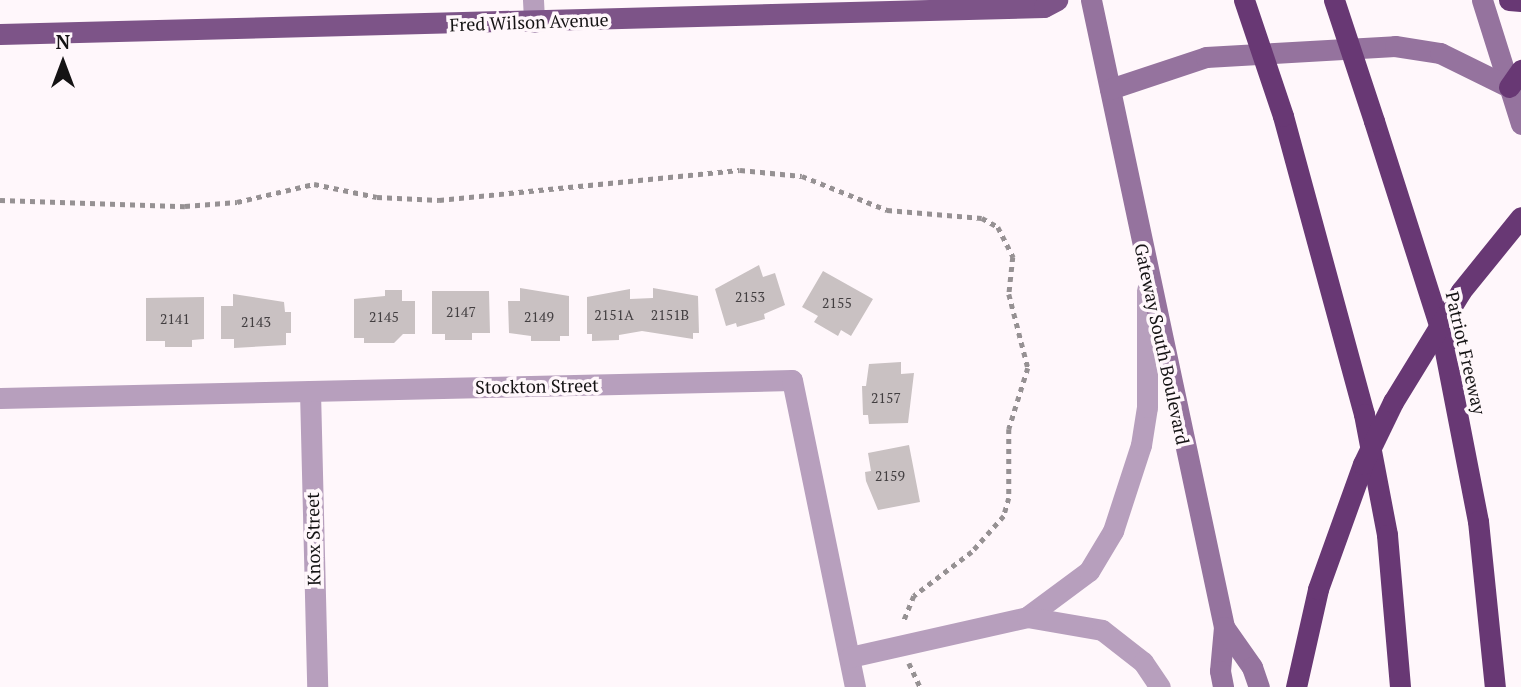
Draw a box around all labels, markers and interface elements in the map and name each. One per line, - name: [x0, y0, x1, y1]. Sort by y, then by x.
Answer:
- street label: Fred Wilson Avenue: [449, 8, 609, 36]
- north arrow: [28, 28, 98, 98]
- text: N: [56, 29, 70, 54]
- street label: Gateway South Boulevard: [1130, 241, 1194, 447]
- house number: 2153: [735, 289, 765, 305]
- street label: Patriot Freeway: [1441, 289, 1491, 417]
- house number: 2155: [822, 295, 852, 311]
- house number: 2147: [446, 304, 476, 320]
- house number: 2151A: [594, 307, 634, 323]
- house number: 2151B: [651, 307, 689, 323]
- house number: 2145: [369, 309, 399, 325]
- house number: 2149: [524, 309, 554, 325]
- house number: 2141: [160, 311, 190, 327]
- house number: 2143: [241, 314, 271, 330]
- street label: Stockton Street: [475, 374, 599, 398]
- house number: 2157: [871, 390, 901, 406]
- house number: 2159: [875, 468, 905, 484]
- street label: Knox Street: [301, 492, 325, 586]

